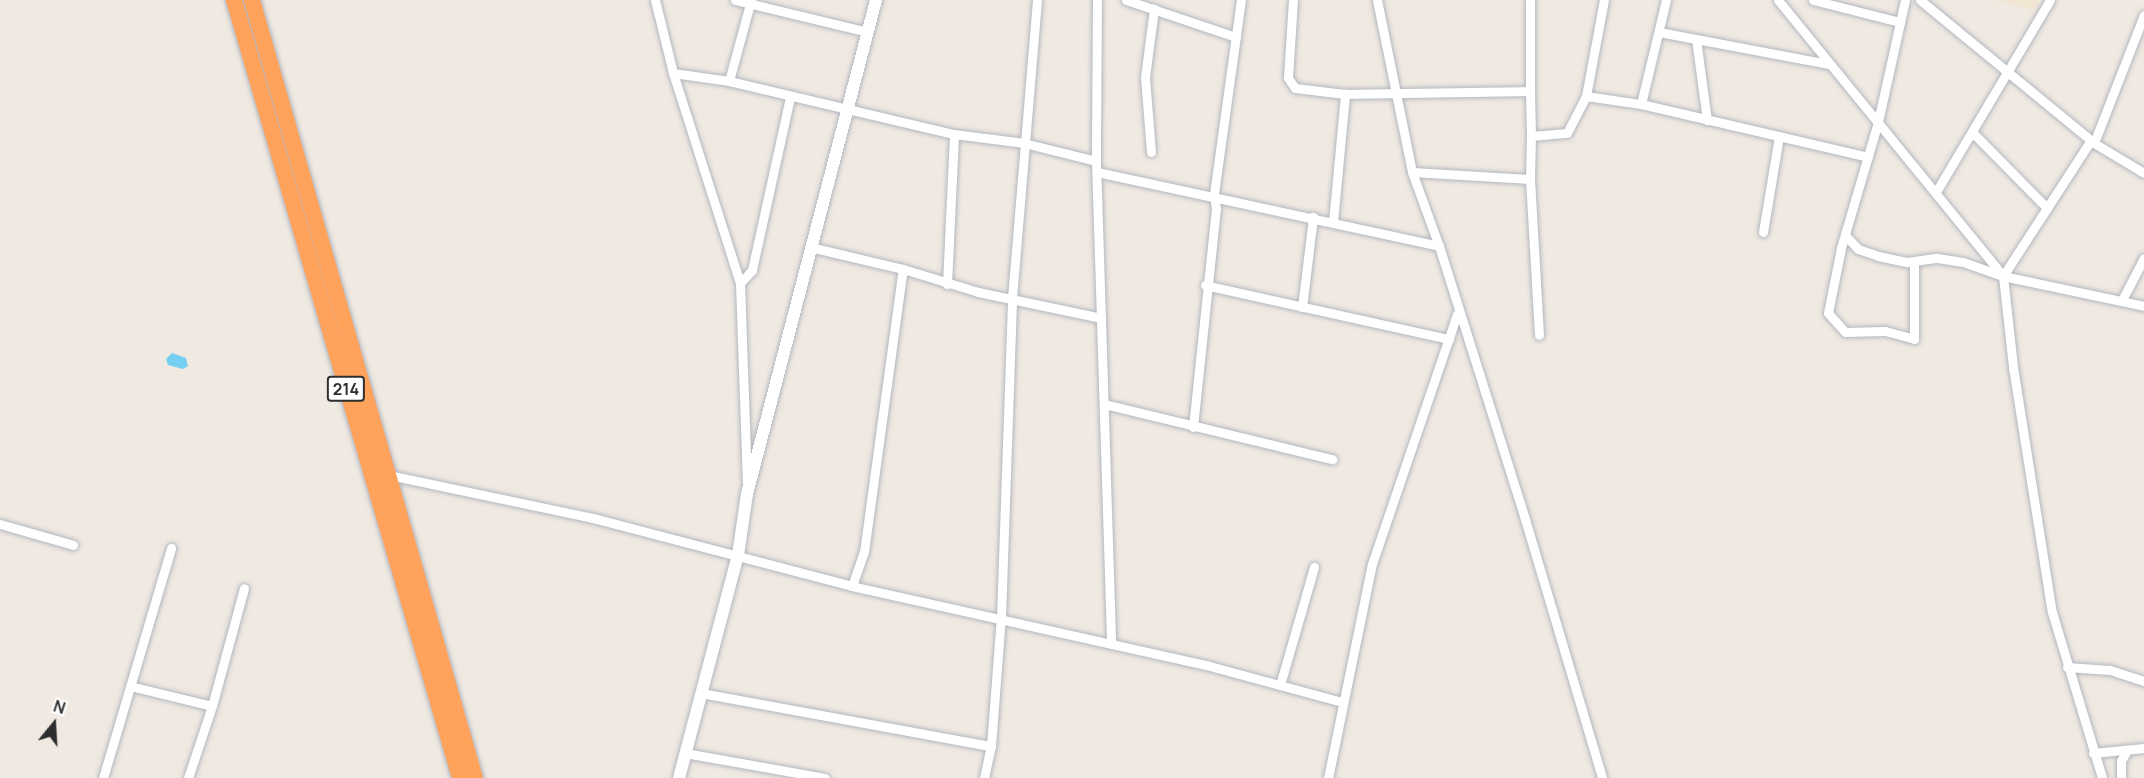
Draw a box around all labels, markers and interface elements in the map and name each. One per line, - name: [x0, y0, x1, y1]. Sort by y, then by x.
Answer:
- road number: 214: [326, 376, 366, 402]
- north arrow: [24, 694, 84, 754]
- text: N: [51, 695, 68, 719]

